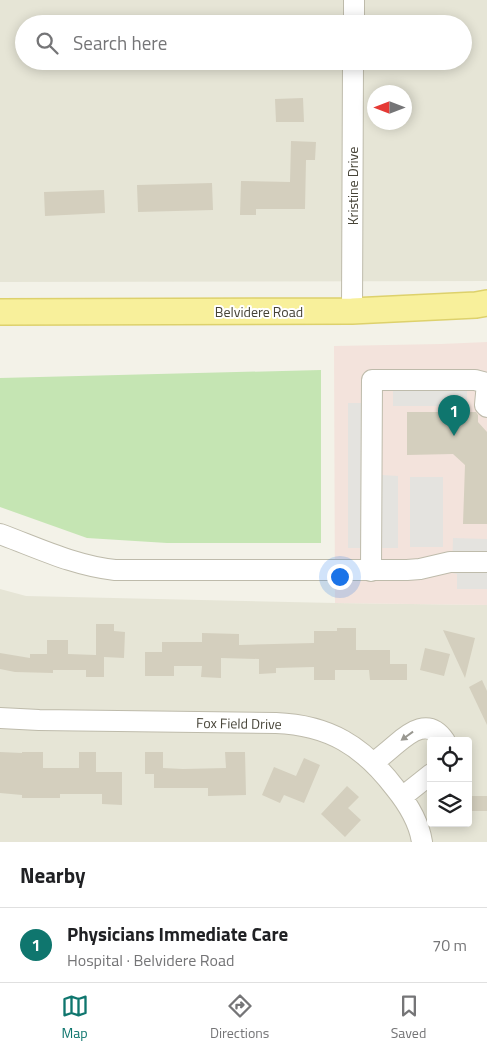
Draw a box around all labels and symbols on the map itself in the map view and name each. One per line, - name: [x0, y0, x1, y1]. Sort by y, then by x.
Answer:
- north arrow: [367, 85, 412, 130]
- street label: Kristine Drive: [342, 147, 363, 225]
- street label: Belvidere Road: [215, 301, 303, 322]
- pin: 1: [438, 395, 470, 436]
- your location: [327, 564, 353, 590]
- street label: Fox Field Drive: [196, 712, 282, 734]
- one-way arrow: [400, 731, 414, 741]

